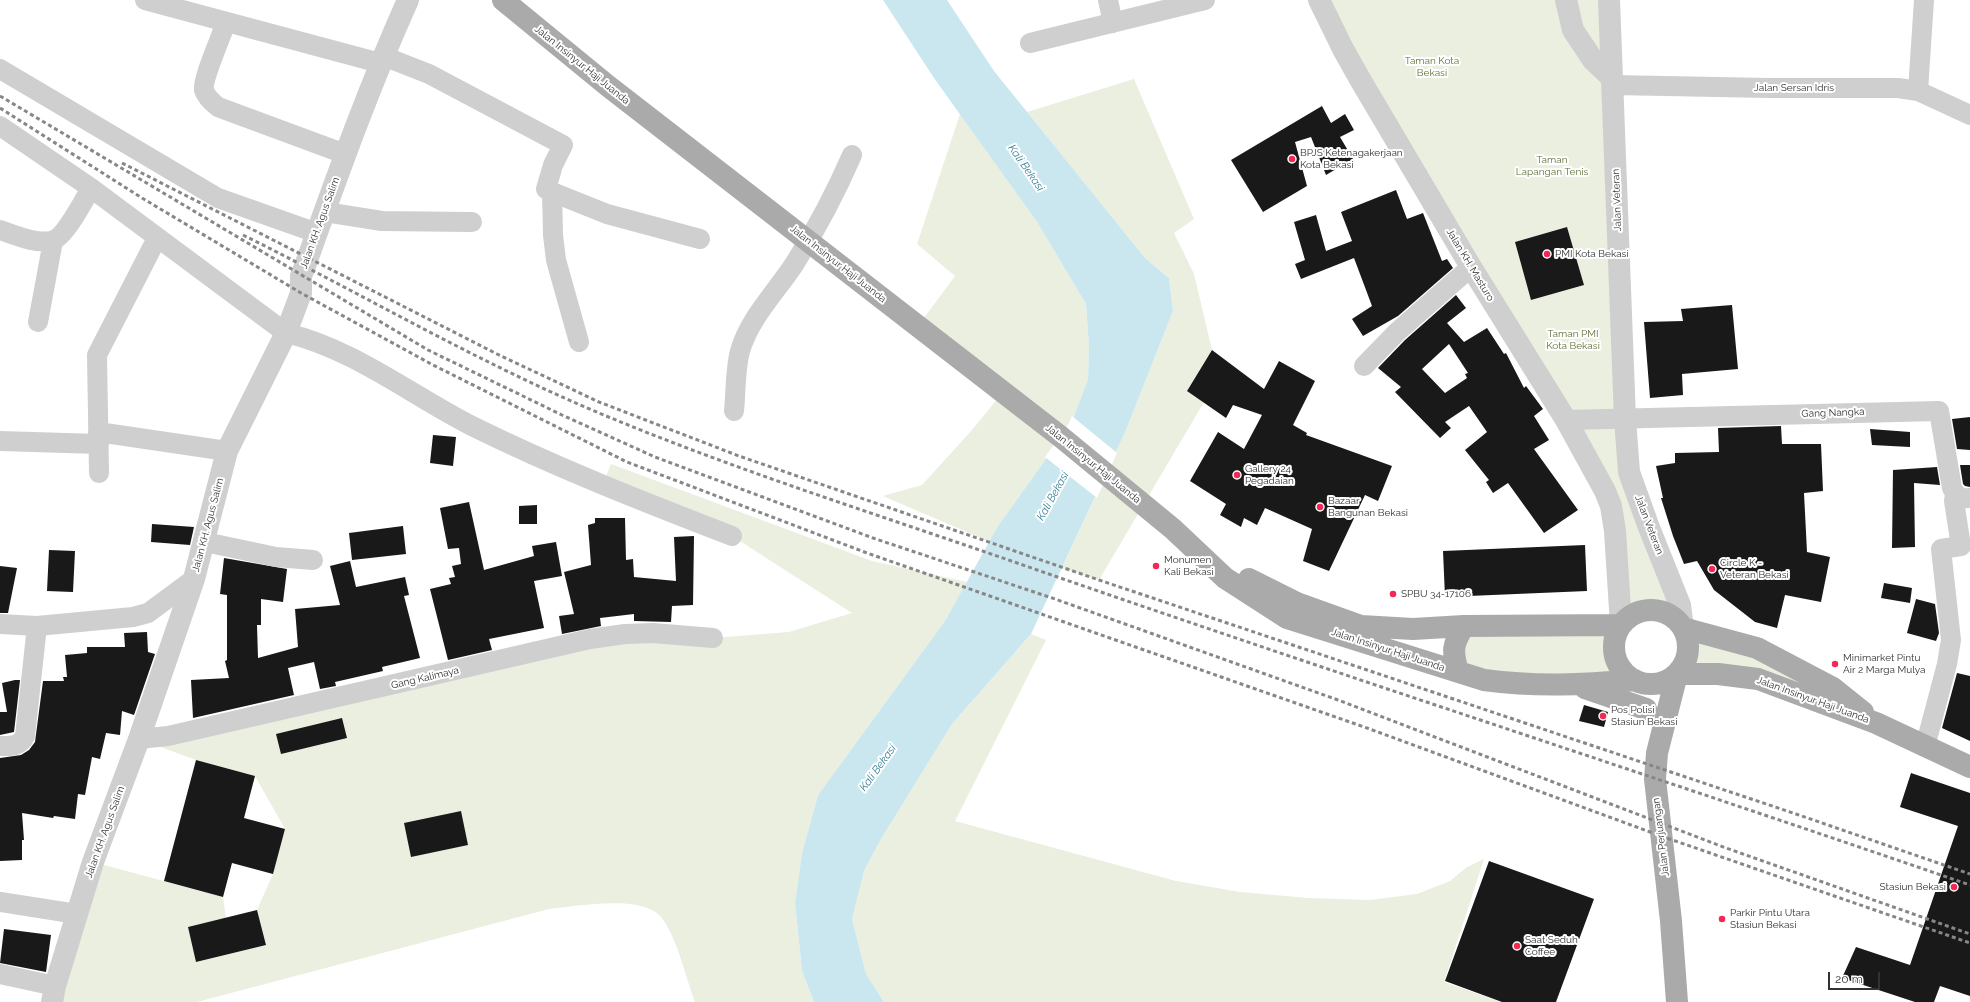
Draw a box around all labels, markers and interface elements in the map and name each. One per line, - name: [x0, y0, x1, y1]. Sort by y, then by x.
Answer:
- street label: Jalan Insinyur Haji Juanda: [532, 23, 632, 107]
- park label: Taman Kota Bekasi: [1405, 55, 1459, 78]
- street label: Jalan Sersan Idris: [1754, 82, 1834, 94]
- water label: Kali Bekasi: [1005, 142, 1047, 194]
- place label: BPJS Ketenagakerjaan Kota Bekasi: [1300, 147, 1403, 170]
- marker: BPJS Ketenagakerjaan Kota Bekasi: [1287, 154, 1297, 164]
- park label: Taman Lapangan Tenis: [1516, 154, 1588, 178]
- street label: Jalan Veteran: [1610, 169, 1624, 231]
- street label: Jalan KH. Agus Salim: [298, 176, 342, 270]
- street label: Jalan Insinyur Haji Juanda: [788, 223, 888, 305]
- street label: Jalan KH. Masturo: [1444, 227, 1496, 303]
- place label: PMI Kota Bekasi: [1555, 248, 1629, 260]
- marker: PMI Kota Bekasi: [1542, 249, 1552, 259]
- park label: Taman PMI Kota Bekasi: [1546, 328, 1600, 352]
- street label: Gang Nangka: [1801, 406, 1865, 420]
- street label: Jalan Insinyur Haji Juanda: [1043, 422, 1143, 506]
- place label: Gallery 24 Pegadaian: [1245, 463, 1294, 486]
- water label: Kali Bekasi: [1034, 469, 1072, 523]
- marker: Gallery 24 Pegadaian: [1232, 470, 1242, 480]
- street label: Jalan KH. Agus Salim: [190, 477, 226, 573]
- street label: Jalan Veteran: [1632, 494, 1666, 556]
- place label: Bazaar Bangunan Bekasi: [1328, 495, 1408, 518]
- marker: Bazaar Bangunan Bekasi: [1315, 502, 1325, 512]
- place label: Monumen Kali Bekasi: [1164, 554, 1214, 578]
- place label: Circle K - Veteran Bekasi: [1720, 557, 1789, 580]
- marker: Monumen Kali Bekasi: [1151, 561, 1161, 571]
- marker: Circle K - Veteran Bekasi: [1707, 564, 1717, 574]
- place label: SPBU 34-17106: [1401, 588, 1471, 600]
- marker: SPBU 34-17106: [1388, 589, 1398, 599]
- street label: Jalan Insinyur Haji Juanda: [1330, 626, 1446, 674]
- place label: Minimarket Pintu Air 2 Marga Mulya: [1843, 652, 1925, 676]
- marker: Minimarket Pintu Air 2 Marga Mulya: [1830, 659, 1840, 669]
- street label: Gang Kalimaya: [390, 664, 460, 692]
- street label: Jalan Insinyur Haji Juanda: [1755, 674, 1871, 726]
- place label: Pos Polisi Stasiun Bekasi: [1611, 704, 1677, 728]
- marker: Pos Polisi Stasiun Bekasi: [1598, 711, 1608, 721]
- water label: Kali Bekasi: [857, 742, 899, 794]
- street label: Jalan KH. Agus Salim: [83, 785, 127, 879]
- street label: Jalan Perjuangan: [1650, 797, 1672, 877]
- place label: Stasiun Bekasi: [1880, 881, 1946, 893]
- marker: Stasiun Bekasi: [1949, 882, 1959, 892]
- place label: Parkir Pintu Utara Stasiun Bekasi: [1730, 907, 1810, 930]
- marker: Parkir Pintu Utara Stasiun Bekasi: [1717, 914, 1727, 924]
- place label: Saat Seduh Coffee: [1525, 934, 1578, 958]
- marker: Saat Seduh Coffee: [1512, 941, 1522, 951]
- scale bar: [1830, 964, 1882, 990]
- text: 20 m: [1835, 972, 1863, 986]

